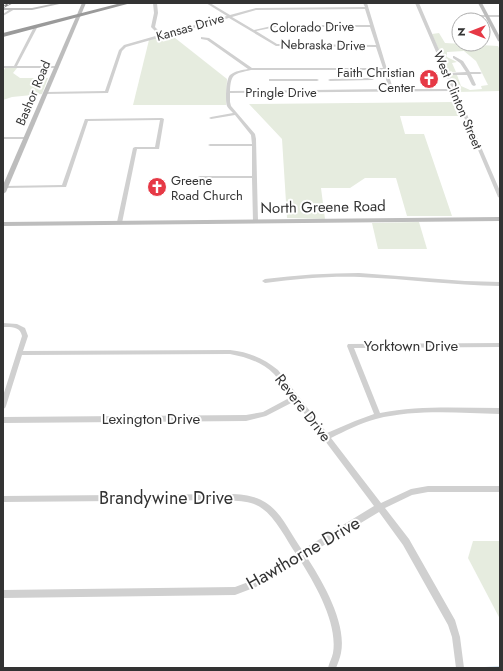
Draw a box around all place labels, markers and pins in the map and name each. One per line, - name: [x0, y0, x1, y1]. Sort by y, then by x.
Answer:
- place label: Faith Christian Center: [337, 63, 416, 97]
- church icon: Faith Christian Center: [418, 68, 440, 90]
- place label: Greene Road Church: [171, 171, 243, 205]
- church icon: Greene Road Church: [146, 176, 168, 198]

